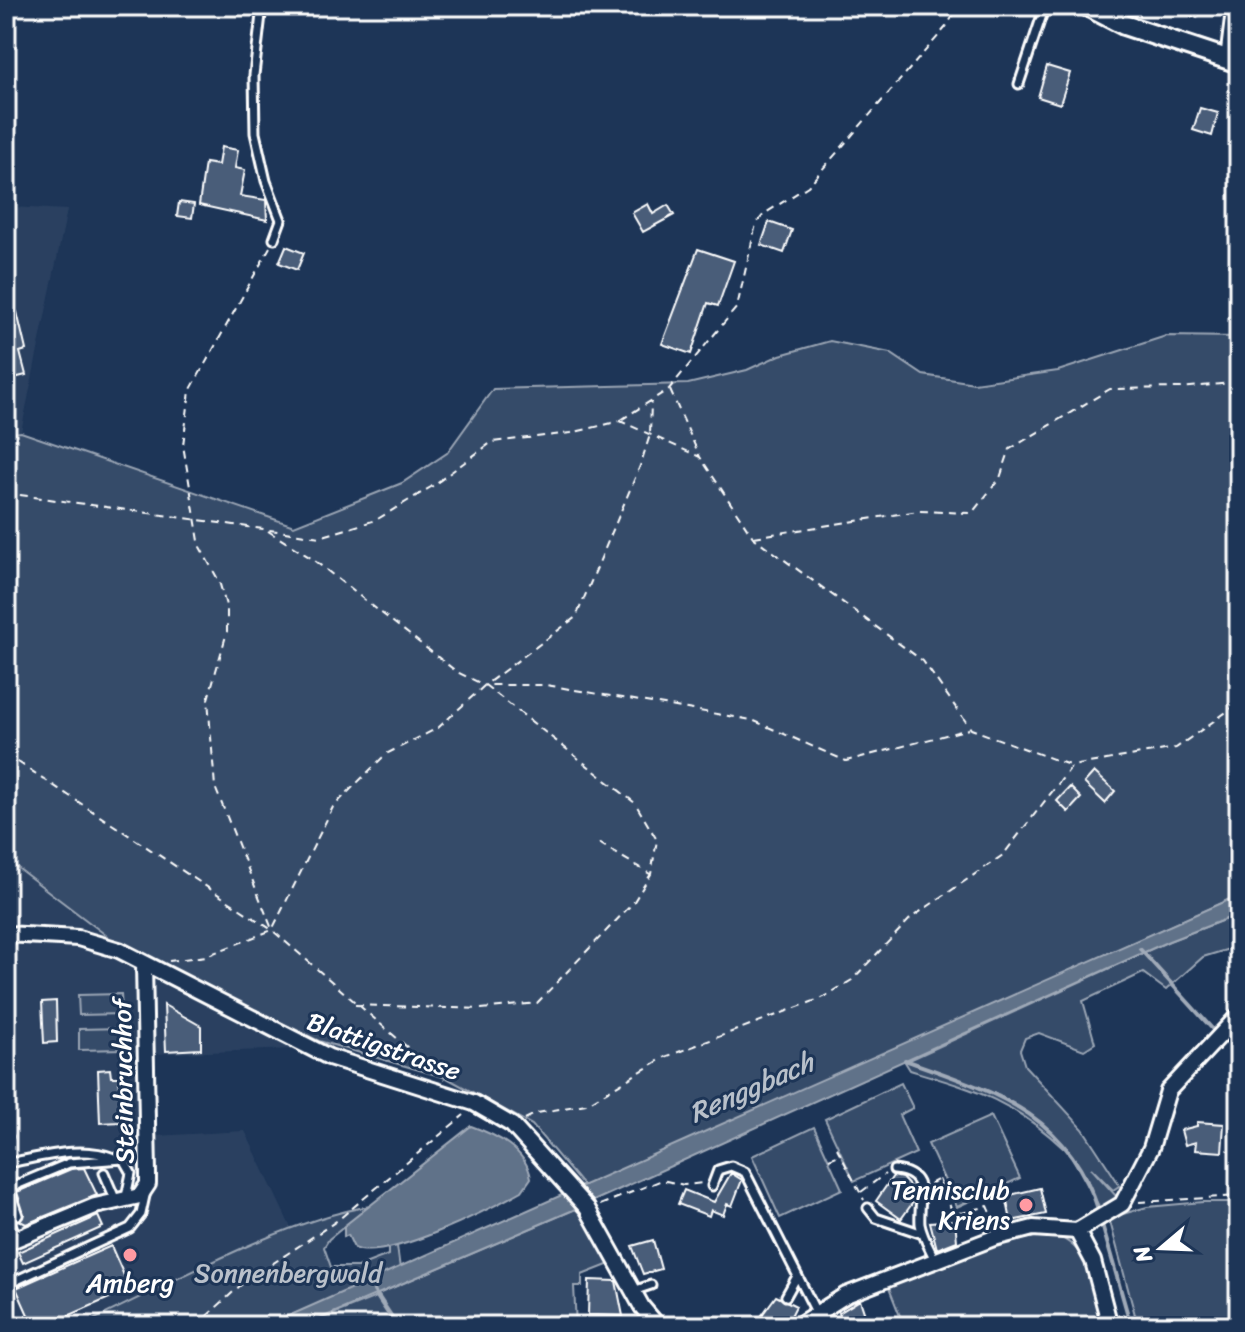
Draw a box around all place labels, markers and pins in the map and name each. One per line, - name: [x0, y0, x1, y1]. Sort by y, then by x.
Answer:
- place label: Tennisclub Kriens: [890, 1167, 1010, 1243]
- marker: Tennisclub Kriens: [1017, 1196, 1035, 1214]
- marker: Amberg: [121, 1246, 139, 1264]
- place label: Amberg: [85, 1260, 174, 1306]

